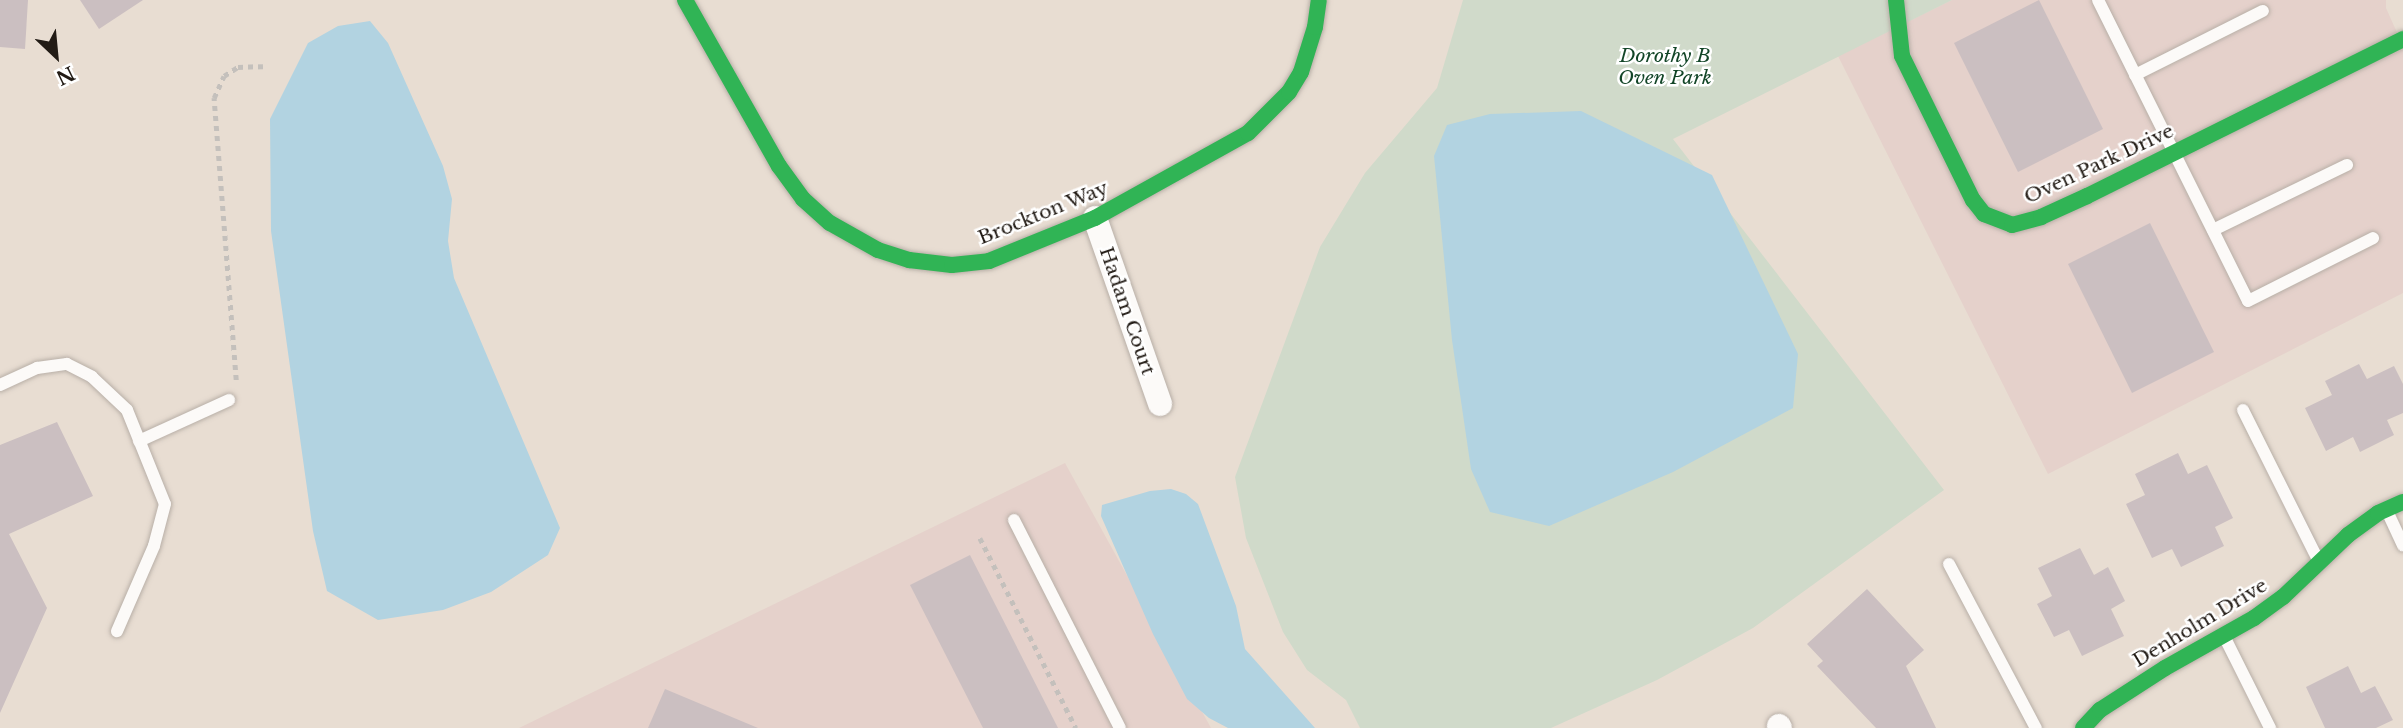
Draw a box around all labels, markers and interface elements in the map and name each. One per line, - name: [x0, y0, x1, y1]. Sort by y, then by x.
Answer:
- north arrow: [21, 21, 91, 91]
- park label: Dorothy B Oven Park: [1618, 45, 1712, 89]
- text: N: [52, 61, 78, 90]
- street label: Oven Park Drive: [2021, 119, 2177, 209]
- street label: Brockton Way: [974, 176, 1112, 250]
- street label: Hadam Court: [1094, 244, 1160, 378]
- street label: Denholm Drive: [2129, 574, 2271, 672]

